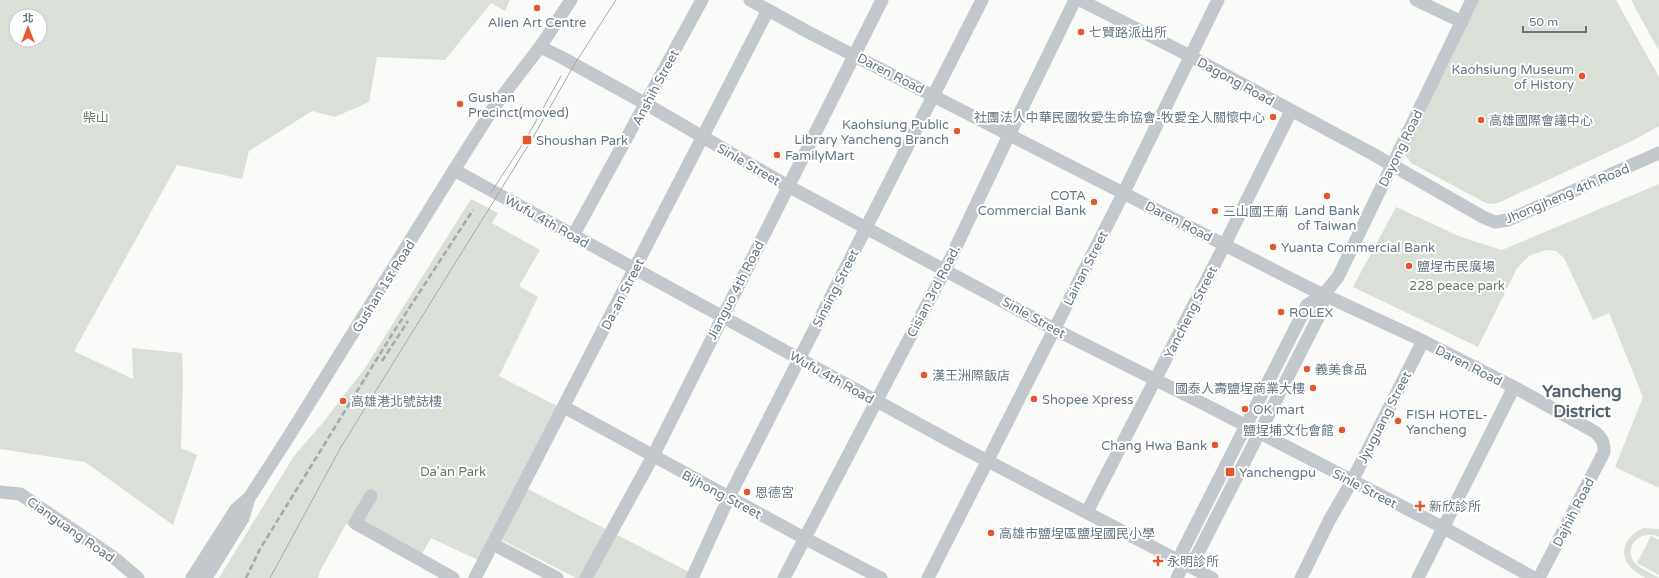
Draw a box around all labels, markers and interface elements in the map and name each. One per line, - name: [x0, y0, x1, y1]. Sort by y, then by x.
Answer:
- marker: Alien Art Centre: [532, 3, 542, 13]
- north arrow: [8, 8, 48, 48]
- scale bar: [1523, 8, 1586, 34]
- text: 北: [23, 12, 34, 25]
- place label: Alien Art Centre: [488, 15, 586, 31]
- text: 50 m: [1529, 15, 1558, 29]
- place label: 七賢路派出所: [1089, 25, 1167, 41]
- marker: 七賢路派出所: [1076, 27, 1086, 37]
- street label: Anshih Street: [629, 47, 683, 128]
- street label: Daren Road: [854, 50, 927, 98]
- street label: Dagong Road: [1194, 54, 1277, 110]
- place label: Kaohsiung Museum of History: [1452, 62, 1574, 93]
- marker: Kaohsiung Museum of History: [1577, 71, 1587, 81]
- place label: Gushan Precinct(moved): [468, 90, 569, 121]
- marker: Gushan Precinct(moved): [455, 99, 465, 109]
- street label: Dayong Road: [1375, 107, 1426, 190]
- park label: 柴山: [83, 110, 109, 126]
- place label: 社團法人中華民國牧愛生命協會-牧愛全人關懷中心: [974, 110, 1265, 126]
- marker: 社團法人中華民國牧愛生命協會-牧愛全人關懷中心: [1268, 112, 1278, 122]
- place label: 高雄國際會議中心: [1489, 113, 1593, 129]
- marker: 高雄國際會議中心: [1476, 115, 1486, 125]
- place label: Kaohsiung Public Library Yancheng Branch: [794, 117, 949, 148]
- marker: Kaohsiung Public Library Yancheng Branch: [952, 126, 962, 136]
- place label: Shoushan Park: [536, 133, 628, 149]
- marker: Shoushan Park: [521, 134, 533, 146]
- street label: Sinle Street: [714, 140, 783, 189]
- place label: FamilyMart: [785, 148, 854, 164]
- marker: FamilyMart: [772, 150, 782, 160]
- street label: Jhongjheng 4th Road: [1503, 161, 1632, 227]
- place label: COTA Commercial Bank: [978, 188, 1086, 219]
- marker: Land Bank of Taiwan: [1322, 191, 1332, 201]
- street label: Wufu 4th Road: [502, 192, 591, 252]
- marker: COTA Commercial Bank: [1089, 197, 1099, 207]
- street label: Daren Road: [1142, 198, 1215, 246]
- place label: Land Bank of Taiwan: [1294, 203, 1360, 234]
- place label: 三山國王廟: [1223, 204, 1288, 220]
- marker: 三山國王廟: [1210, 206, 1220, 216]
- street label: Lainan Street: [1060, 228, 1112, 308]
- street label: Gushan 1st Road: [349, 237, 419, 336]
- street label: Jianguo 4th Road: [704, 238, 768, 343]
- place label: Yuanta Commercial Bank: [1281, 240, 1435, 256]
- marker: Yuanta Commercial Bank: [1268, 242, 1278, 252]
- street label: Cisian 3rd Road.: [904, 243, 964, 340]
- street label: Sinsing Street: [809, 247, 862, 330]
- street label: Da-an Street: [598, 256, 648, 333]
- place label: 鹽埕市民廣場: [1417, 259, 1495, 275]
- marker: 鹽埕市民廣場: [1404, 261, 1414, 271]
- street label: Yancheng Street: [1161, 264, 1221, 361]
- park label: 228 peace park: [1409, 278, 1505, 294]
- street label: Sinle Street: [999, 294, 1068, 342]
- place label: ROLEX: [1289, 305, 1334, 321]
- marker: ROLEX: [1276, 307, 1286, 317]
- street label: Daren Road: [1432, 342, 1505, 390]
- street label: Wufu 4th Road: [787, 348, 876, 408]
- place label: 義美食品: [1315, 362, 1367, 378]
- marker: 義美食品: [1302, 364, 1312, 374]
- place label: 漢王洲際飯店: [932, 368, 1010, 384]
- street label: Jyuguang Street: [1355, 369, 1415, 466]
- marker: 漢王洲際飯店: [919, 370, 929, 380]
- place label: 國泰人壽鹽埕商業大樓: [1175, 381, 1305, 397]
- district label: Yancheng District: [1542, 381, 1622, 422]
- marker: 國泰人壽鹽埕商業大樓: [1308, 383, 1318, 393]
- place label: Shopee Xpress: [1042, 392, 1133, 408]
- place label: 高雄港北號誌樓: [351, 394, 442, 410]
- marker: Shopee Xpress: [1029, 394, 1039, 404]
- marker: 高雄港北號誌樓: [338, 396, 348, 406]
- place label: OK mart: [1253, 402, 1305, 418]
- marker: OK mart: [1240, 404, 1250, 414]
- place label: FISH HOTEL- Yancheng: [1406, 407, 1488, 438]
- marker: FISH HOTEL- Yancheng: [1393, 416, 1403, 426]
- place label: 鹽埕埔文化會館: [1243, 423, 1334, 439]
- marker: 鹽埕埔文化會館: [1337, 425, 1347, 435]
- place label: Chang Hwa Bank: [1101, 438, 1207, 454]
- marker: Chang Hwa Bank: [1210, 440, 1220, 450]
- park label: Da'an Park: [420, 464, 486, 480]
- place label: Yanchengpu: [1239, 465, 1316, 481]
- marker: Yanchengpu: [1224, 466, 1236, 478]
- street label: Sinle Street: [1330, 466, 1399, 512]
- street label: Bijhong Street: [679, 467, 764, 523]
- street label: Dajhih Road: [1550, 475, 1598, 550]
- place label: 恩德宮: [755, 485, 794, 501]
- marker: 恩德宮: [742, 487, 752, 497]
- street label: Cianguang Road: [24, 494, 117, 566]
- place label: 新欣診所: [1429, 499, 1481, 515]
- marker: 新欣診所: [1414, 500, 1426, 512]
- place label: 高雄市鹽埕區鹽埕國民小學: [999, 526, 1155, 542]
- marker: 高雄市鹽埕區鹽埕國民小學: [986, 528, 996, 538]
- place label: 永明診所: [1167, 554, 1219, 570]
- marker: 永明診所: [1152, 555, 1164, 567]

